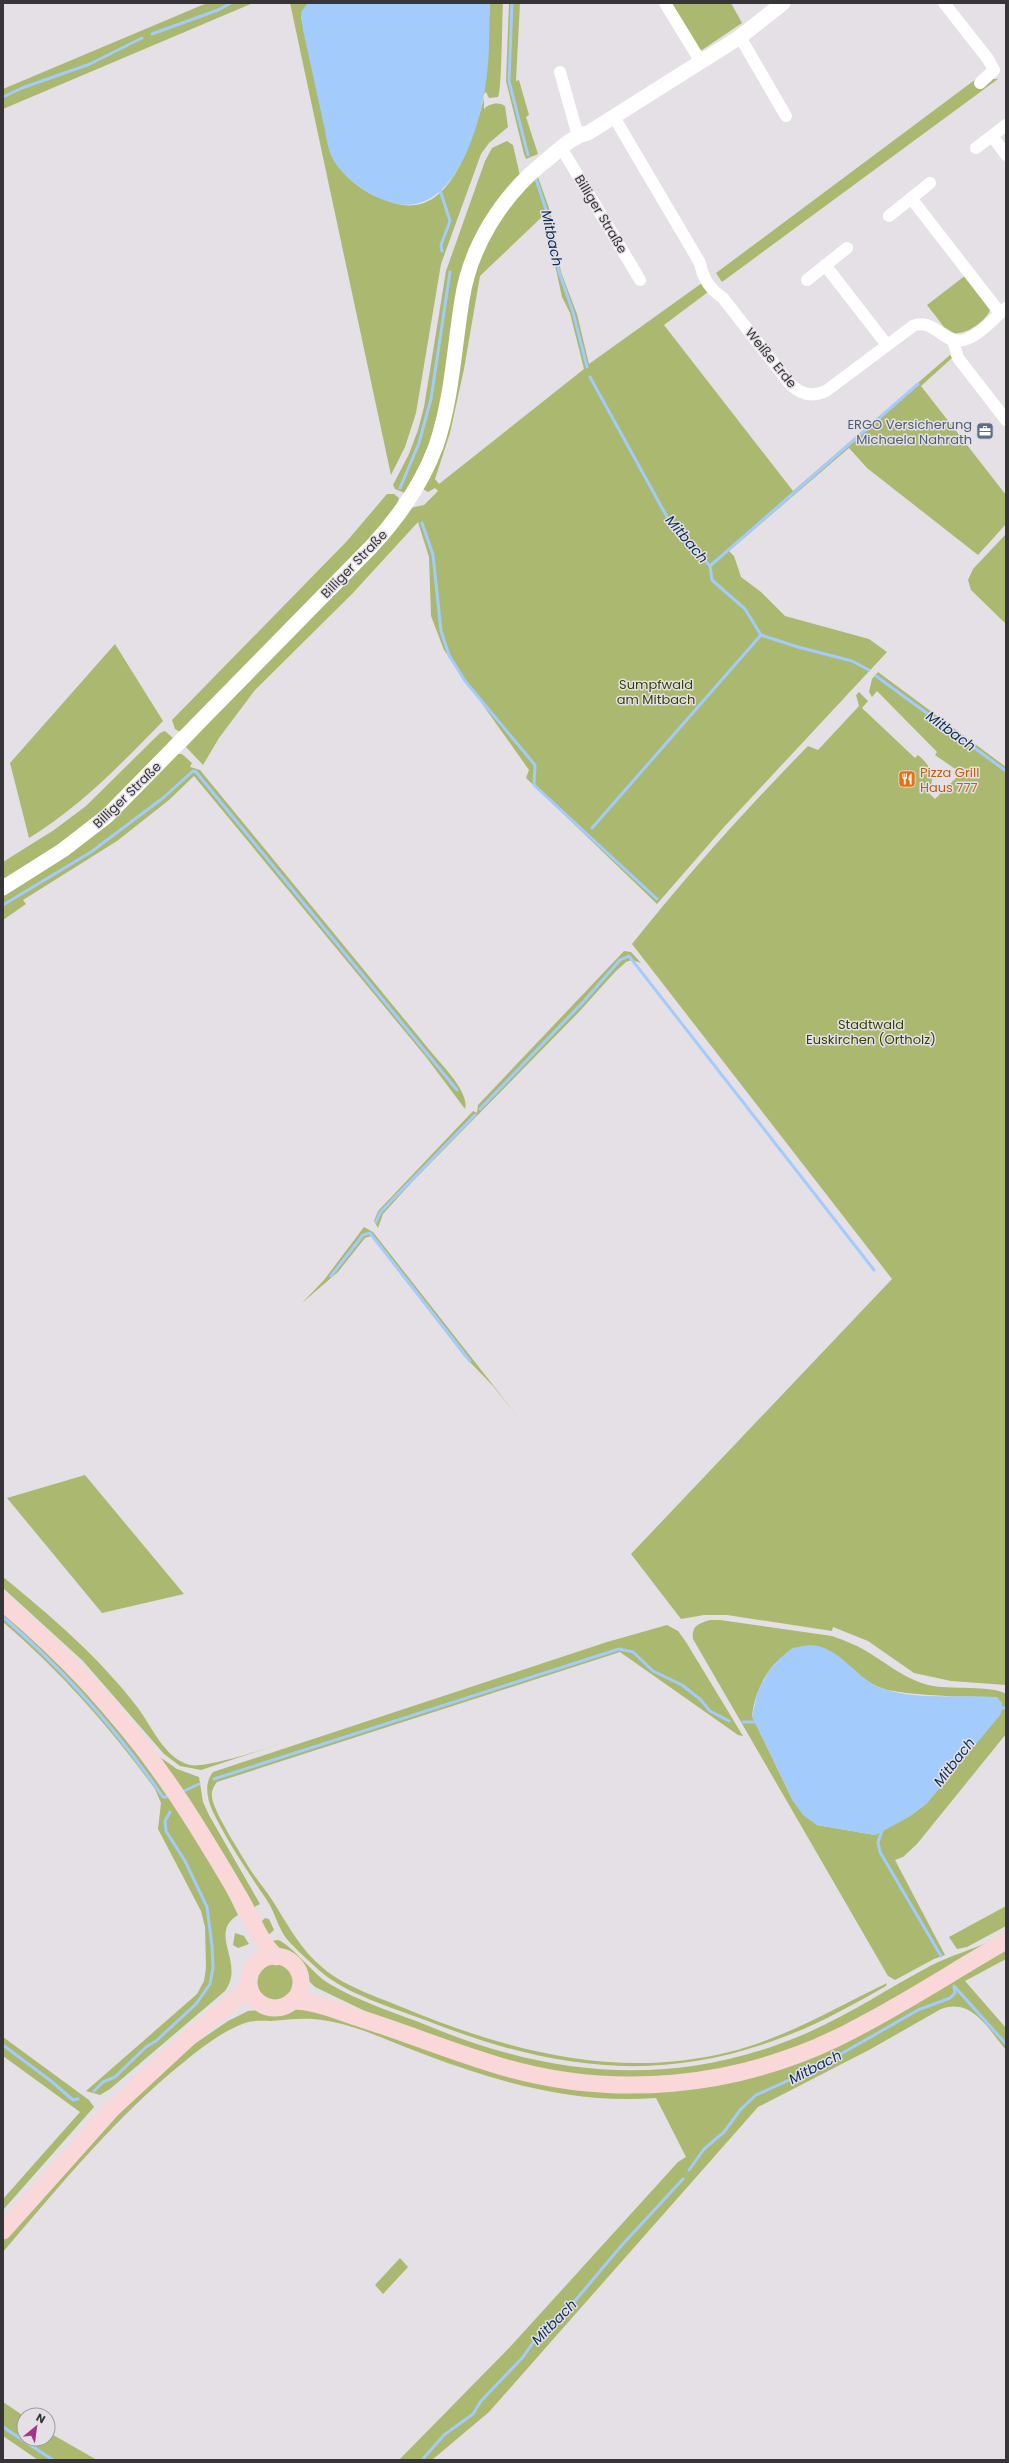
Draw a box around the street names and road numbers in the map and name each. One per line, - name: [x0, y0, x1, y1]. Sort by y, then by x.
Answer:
- street label: Billiger Straße: [570, 171, 632, 257]
- street label: Weiße Erde: [741, 324, 801, 392]
- street label: Billiger Straße: [316, 525, 392, 603]
- street label: Billiger Straße: [88, 757, 166, 833]

